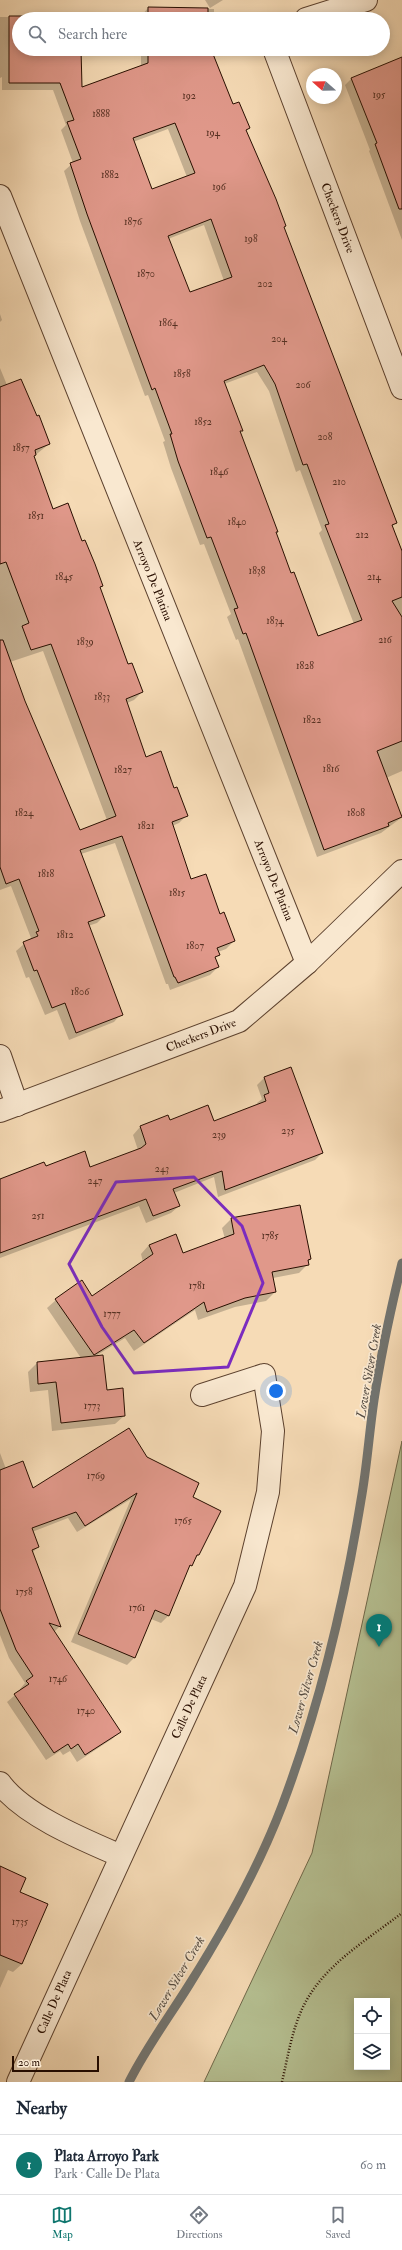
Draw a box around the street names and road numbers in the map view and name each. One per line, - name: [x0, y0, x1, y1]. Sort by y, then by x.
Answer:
- street label: Checkers Drive: [317, 181, 358, 255]
- street label: Arroyo De Platina: [129, 536, 176, 624]
- street label: Arroyo De Platina: [250, 836, 297, 924]
- street label: Checkers Drive: [164, 1015, 238, 1056]
- street label: Calle De Plata: [168, 1672, 211, 1741]
- street label: Calle De Plata: [34, 1967, 76, 2037]

